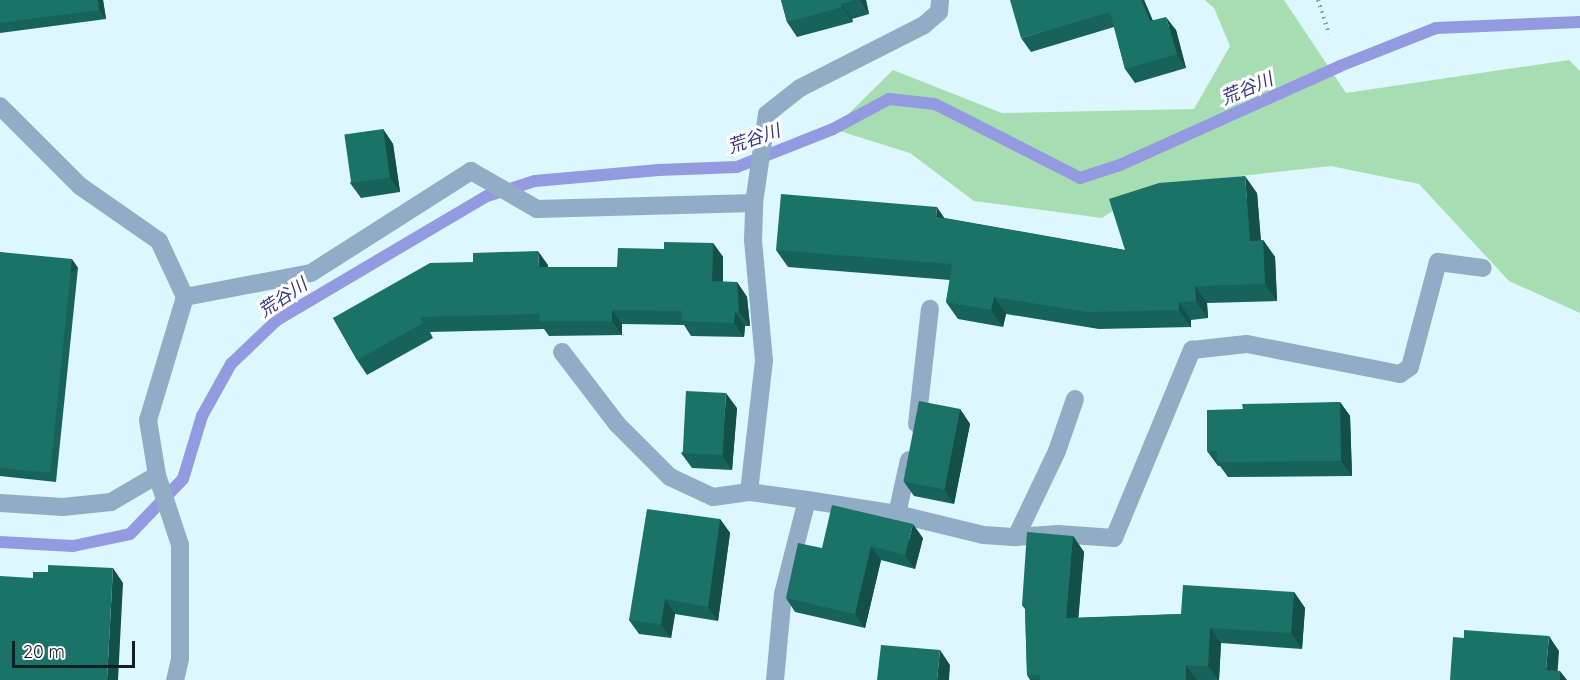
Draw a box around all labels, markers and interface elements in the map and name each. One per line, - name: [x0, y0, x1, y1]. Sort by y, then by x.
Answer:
- water label: 荒谷川: [1218, 69, 1276, 109]
- water label: 荒谷川: [725, 120, 783, 158]
- water label: 荒谷川: [255, 274, 311, 322]
- scale bar: [15, 629, 138, 667]
- text: 20 m: [23, 640, 65, 663]

